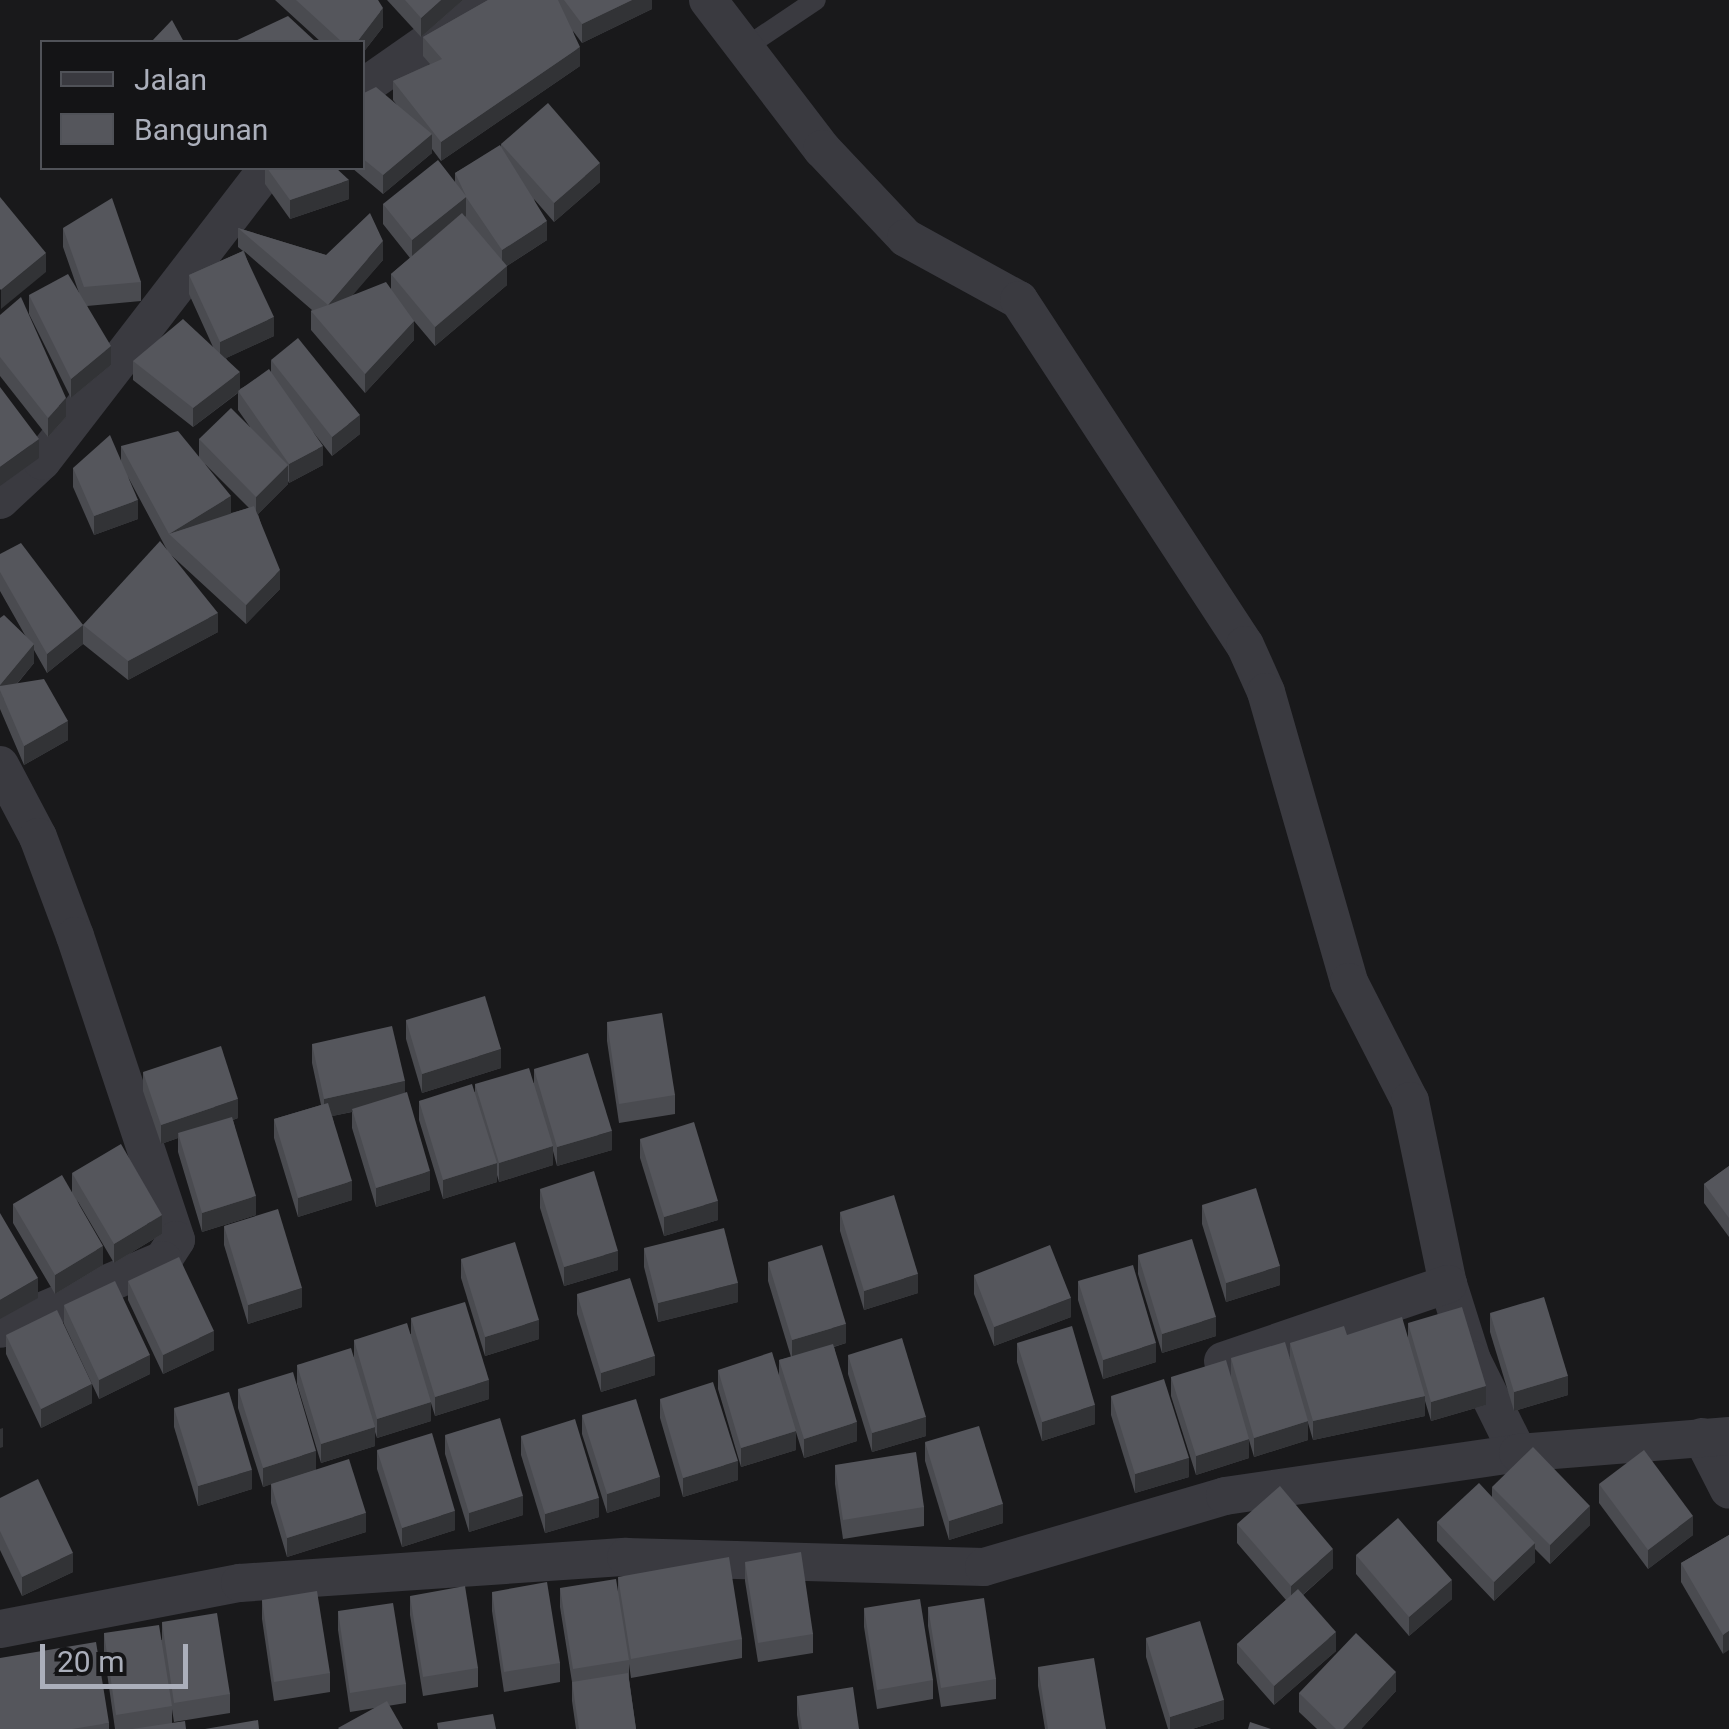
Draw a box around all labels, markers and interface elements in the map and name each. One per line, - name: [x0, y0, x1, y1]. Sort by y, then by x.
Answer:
- legend: [40, 40, 365, 170]
- text: Jalan: [134, 62, 207, 97]
- text: Bangunan: [134, 112, 268, 147]
- scale bar: [45, 1624, 192, 1686]
- text: 20 m: [57, 1644, 124, 1679]

